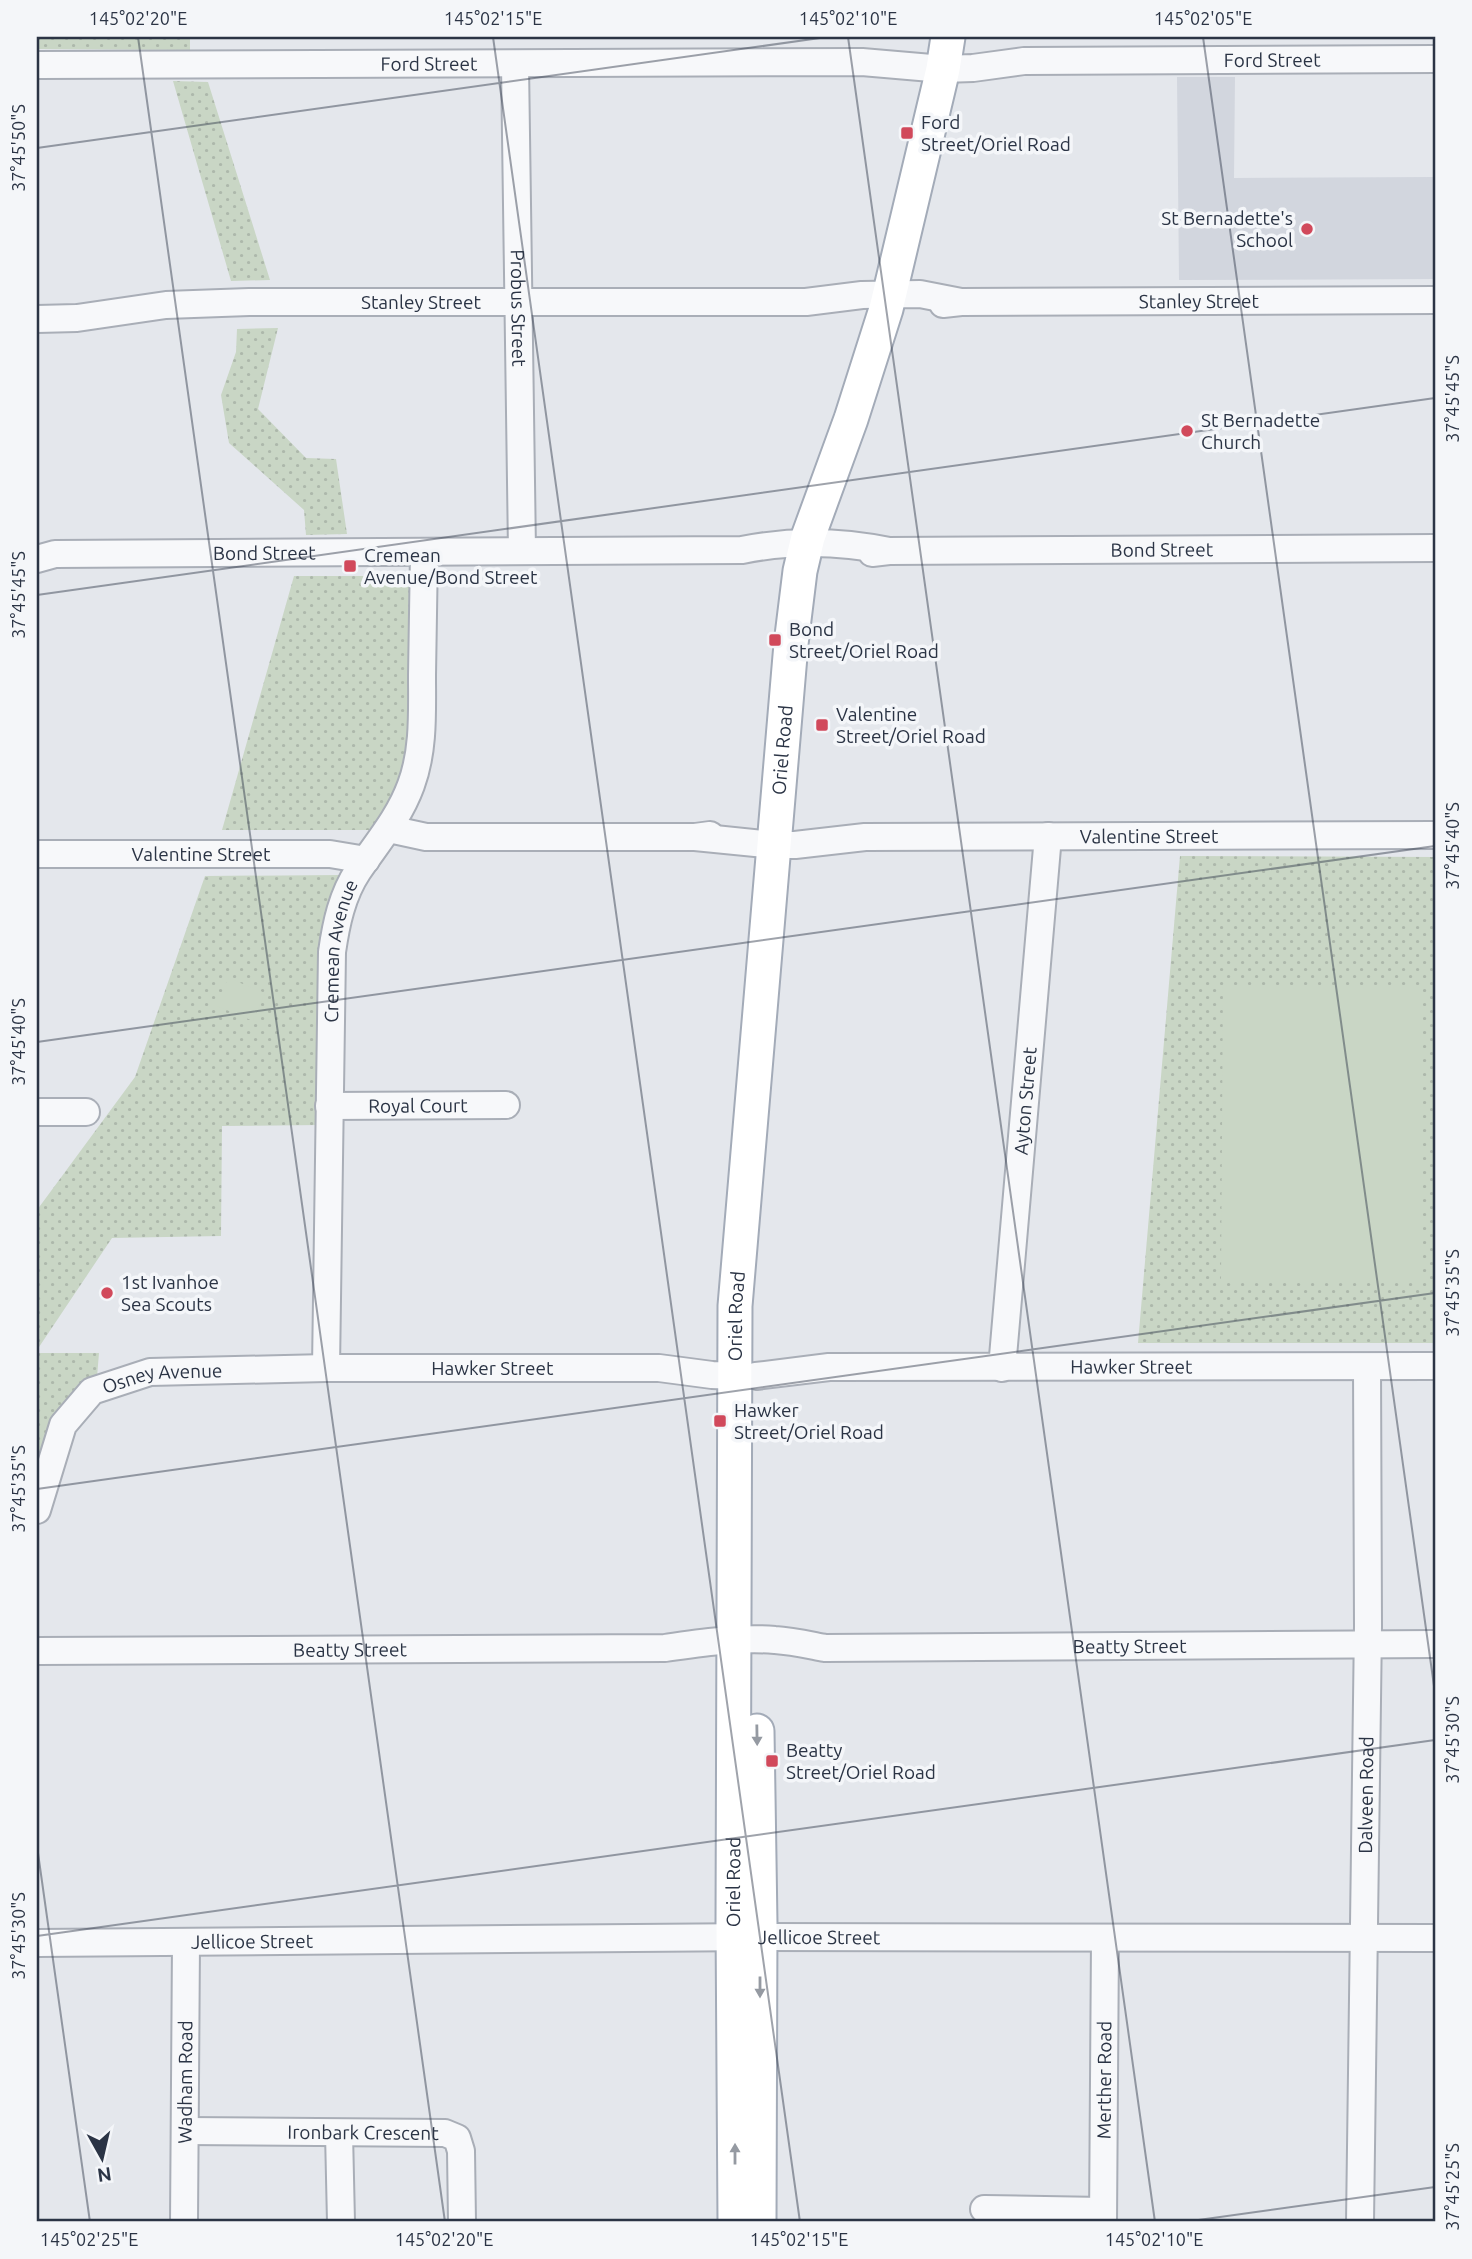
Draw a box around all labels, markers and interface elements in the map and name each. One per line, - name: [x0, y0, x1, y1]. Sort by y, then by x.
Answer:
- text: 145°02'20"E: [89, 8, 187, 28]
- text: 145°02'15"E: [444, 8, 542, 28]
- text: 145°02'10"E: [799, 8, 897, 28]
- text: 145°02'05"E: [1154, 8, 1252, 28]
- street label: Ford Street: [1224, 49, 1321, 71]
- street label: Ford Street: [381, 52, 478, 75]
- text: 37°45'50"S: [8, 104, 28, 192]
- place label: Ford Street/Oriel Road: [921, 111, 1071, 155]
- marker: Ford Street/Oriel Road: [899, 125, 915, 141]
- place label: St Bernadette's School: [1161, 207, 1293, 251]
- marker: St Bernadette's School: [1299, 221, 1315, 237]
- street label: Probus Street: [507, 249, 530, 367]
- street label: Stanley Street: [1139, 290, 1260, 312]
- street label: Stanley Street: [361, 291, 482, 313]
- text: 37°45'45"S: [1442, 355, 1462, 443]
- place label: St Bernadette Church: [1201, 409, 1320, 453]
- marker: St Bernadette Church: [1179, 423, 1195, 439]
- street label: Bond Street: [1110, 538, 1214, 561]
- street label: Bond Street: [213, 541, 316, 564]
- place label: Cremean Avenue/Bond Street: [364, 544, 538, 588]
- text: 37°45'45"S: [8, 551, 28, 639]
- marker: Cremean Avenue/Bond Street: [342, 558, 358, 574]
- place label: Bond Street/Oriel Road: [789, 618, 939, 662]
- marker: Bond Street/Oriel Road: [767, 632, 783, 648]
- place label: Valentine Street/Oriel Road: [836, 703, 986, 747]
- street label: Oriel Road: [767, 704, 797, 796]
- marker: Valentine Street/Oriel Road: [814, 717, 830, 733]
- text: 37°45'40"S: [1442, 802, 1462, 890]
- street label: Valentine Street: [1080, 825, 1219, 847]
- street label: Valentine Street: [132, 843, 271, 865]
- street label: Cremean Avenue: [320, 876, 362, 1023]
- text: 37°45'40"S: [8, 998, 28, 1086]
- street label: Ayton Street: [1009, 1046, 1041, 1156]
- street label: Royal Court: [368, 1094, 468, 1117]
- text: 37°45'35"S: [1442, 1249, 1462, 1337]
- street label: Oriel Road: [724, 1270, 749, 1361]
- place label: 1st Ivanhoe Sea Scouts: [121, 1271, 219, 1315]
- marker: 1st Ivanhoe Sea Scouts: [99, 1285, 115, 1301]
- street label: Hawker Street: [1070, 1355, 1193, 1378]
- street label: Hawker Street: [431, 1357, 554, 1379]
- street label: Osney Avenue: [99, 1359, 223, 1398]
- place label: Hawker Street/Oriel Road: [734, 1399, 884, 1443]
- marker: Hawker Street/Oriel Road: [712, 1413, 728, 1429]
- text: 37°45'35"S: [8, 1445, 28, 1533]
- street label: Beatty Street: [1073, 1635, 1187, 1657]
- street label: Beatty Street: [293, 1638, 408, 1661]
- text: 37°45'30"S: [1442, 1696, 1462, 1784]
- one-way arrow: [751, 1725, 763, 1747]
- street label: Dalveen Road: [1354, 1736, 1378, 1854]
- place label: Beatty Street/Oriel Road: [786, 1739, 936, 1783]
- marker: Beatty Street/Oriel Road: [764, 1753, 780, 1769]
- street label: Oriel Road: [722, 1837, 744, 1927]
- text: 37°45'30"S: [8, 1892, 28, 1980]
- street label: Jellicoe Street: [758, 1926, 881, 1948]
- street label: Jellicoe Street: [191, 1930, 314, 1953]
- one-way arrow: [754, 1977, 766, 1999]
- street label: Wadham Road: [174, 2020, 196, 2144]
- street label: Merther Road: [1093, 2021, 1115, 2139]
- street label: Ironbark Crescent: [287, 2121, 439, 2144]
- north arrow: [66, 2122, 136, 2192]
- one-way arrow: [729, 2143, 741, 2165]
- text: 37°45'25"S: [1442, 2143, 1462, 2231]
- text: N: [96, 2163, 113, 2187]
- text: 145°02'25"E: [40, 2229, 138, 2249]
- text: 145°02'20"E: [395, 2229, 493, 2249]
- text: 145°02'15"E: [750, 2229, 848, 2249]
- text: 145°02'10"E: [1105, 2229, 1203, 2249]

